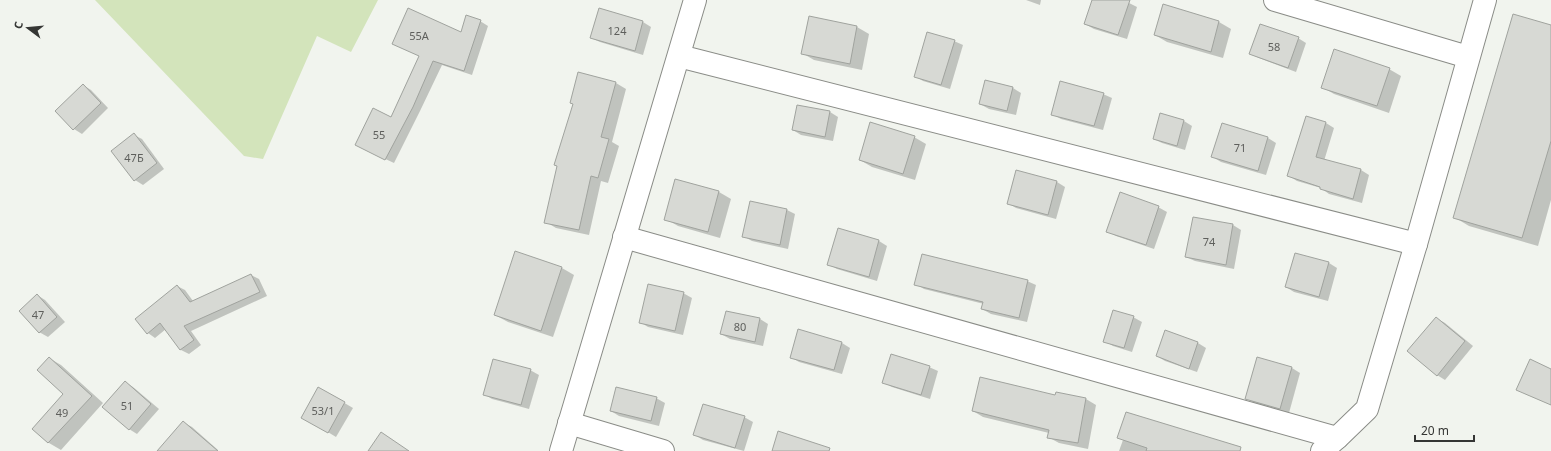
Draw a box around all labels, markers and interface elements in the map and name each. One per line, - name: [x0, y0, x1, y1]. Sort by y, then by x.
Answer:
- north arrow: [8, 8, 48, 48]
- text: С: [10, 20, 26, 31]
- house number: 124: [608, 23, 627, 38]
- house number: 55А: [409, 28, 430, 43]
- house number: 58: [1268, 39, 1280, 54]
- house number: 55: [373, 127, 385, 142]
- house number: 71: [1234, 140, 1246, 155]
- house number: 47Б: [124, 150, 144, 165]
- house number: 74: [1203, 234, 1216, 249]
- house number: 47: [32, 307, 44, 322]
- house number: 80: [734, 319, 746, 334]
- house number: 51: [121, 398, 133, 413]
- house number: 53/1: [312, 403, 334, 418]
- house number: 49: [56, 405, 68, 420]
- scale bar: [1415, 417, 1474, 443]
- text: 20 m: [1421, 422, 1449, 439]

